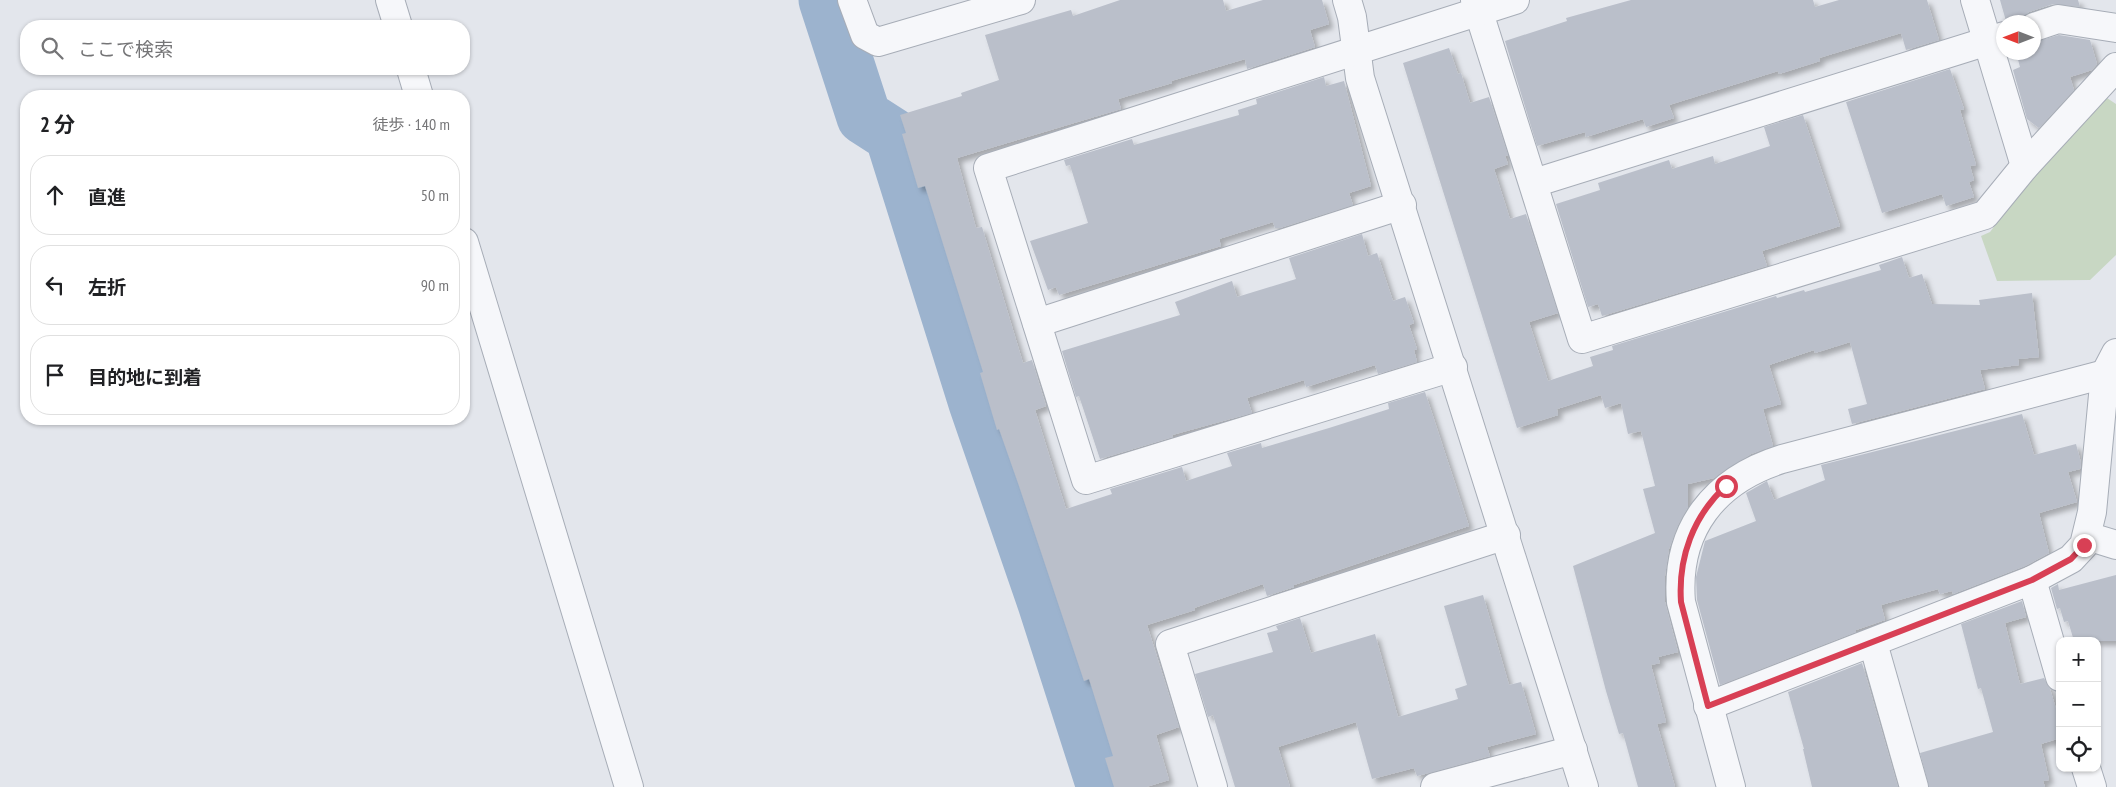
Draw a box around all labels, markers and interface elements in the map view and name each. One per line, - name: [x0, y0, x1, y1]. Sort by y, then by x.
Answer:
- north arrow: [1996, 15, 2041, 60]
- search box: [20, 20, 470, 75]
- icon: search: [38, 34, 66, 62]
- text: ここで検索: [78, 37, 173, 61]
- text: 2 分: [40, 111, 75, 138]
- text: 徒歩 · 140 m: [372, 114, 450, 134]
- icon: ahead: [41, 181, 69, 209]
- text: 直進: [88, 185, 126, 209]
- text: 50 m: [421, 185, 449, 205]
- icon: left: [41, 271, 69, 299]
- text: 左折: [88, 275, 126, 299]
- text: 90 m: [421, 275, 449, 295]
- icon: arrive: [41, 361, 69, 389]
- text: 目的地に到着: [88, 365, 202, 389]
- route start: [1715, 475, 1738, 498]
- route end: [2073, 534, 2096, 557]
- map controls: [2056, 637, 2101, 772]
- button: +: [2056, 637, 2101, 682]
- button: −: [2056, 682, 2101, 727]
- button: locate: [2056, 727, 2101, 772]

